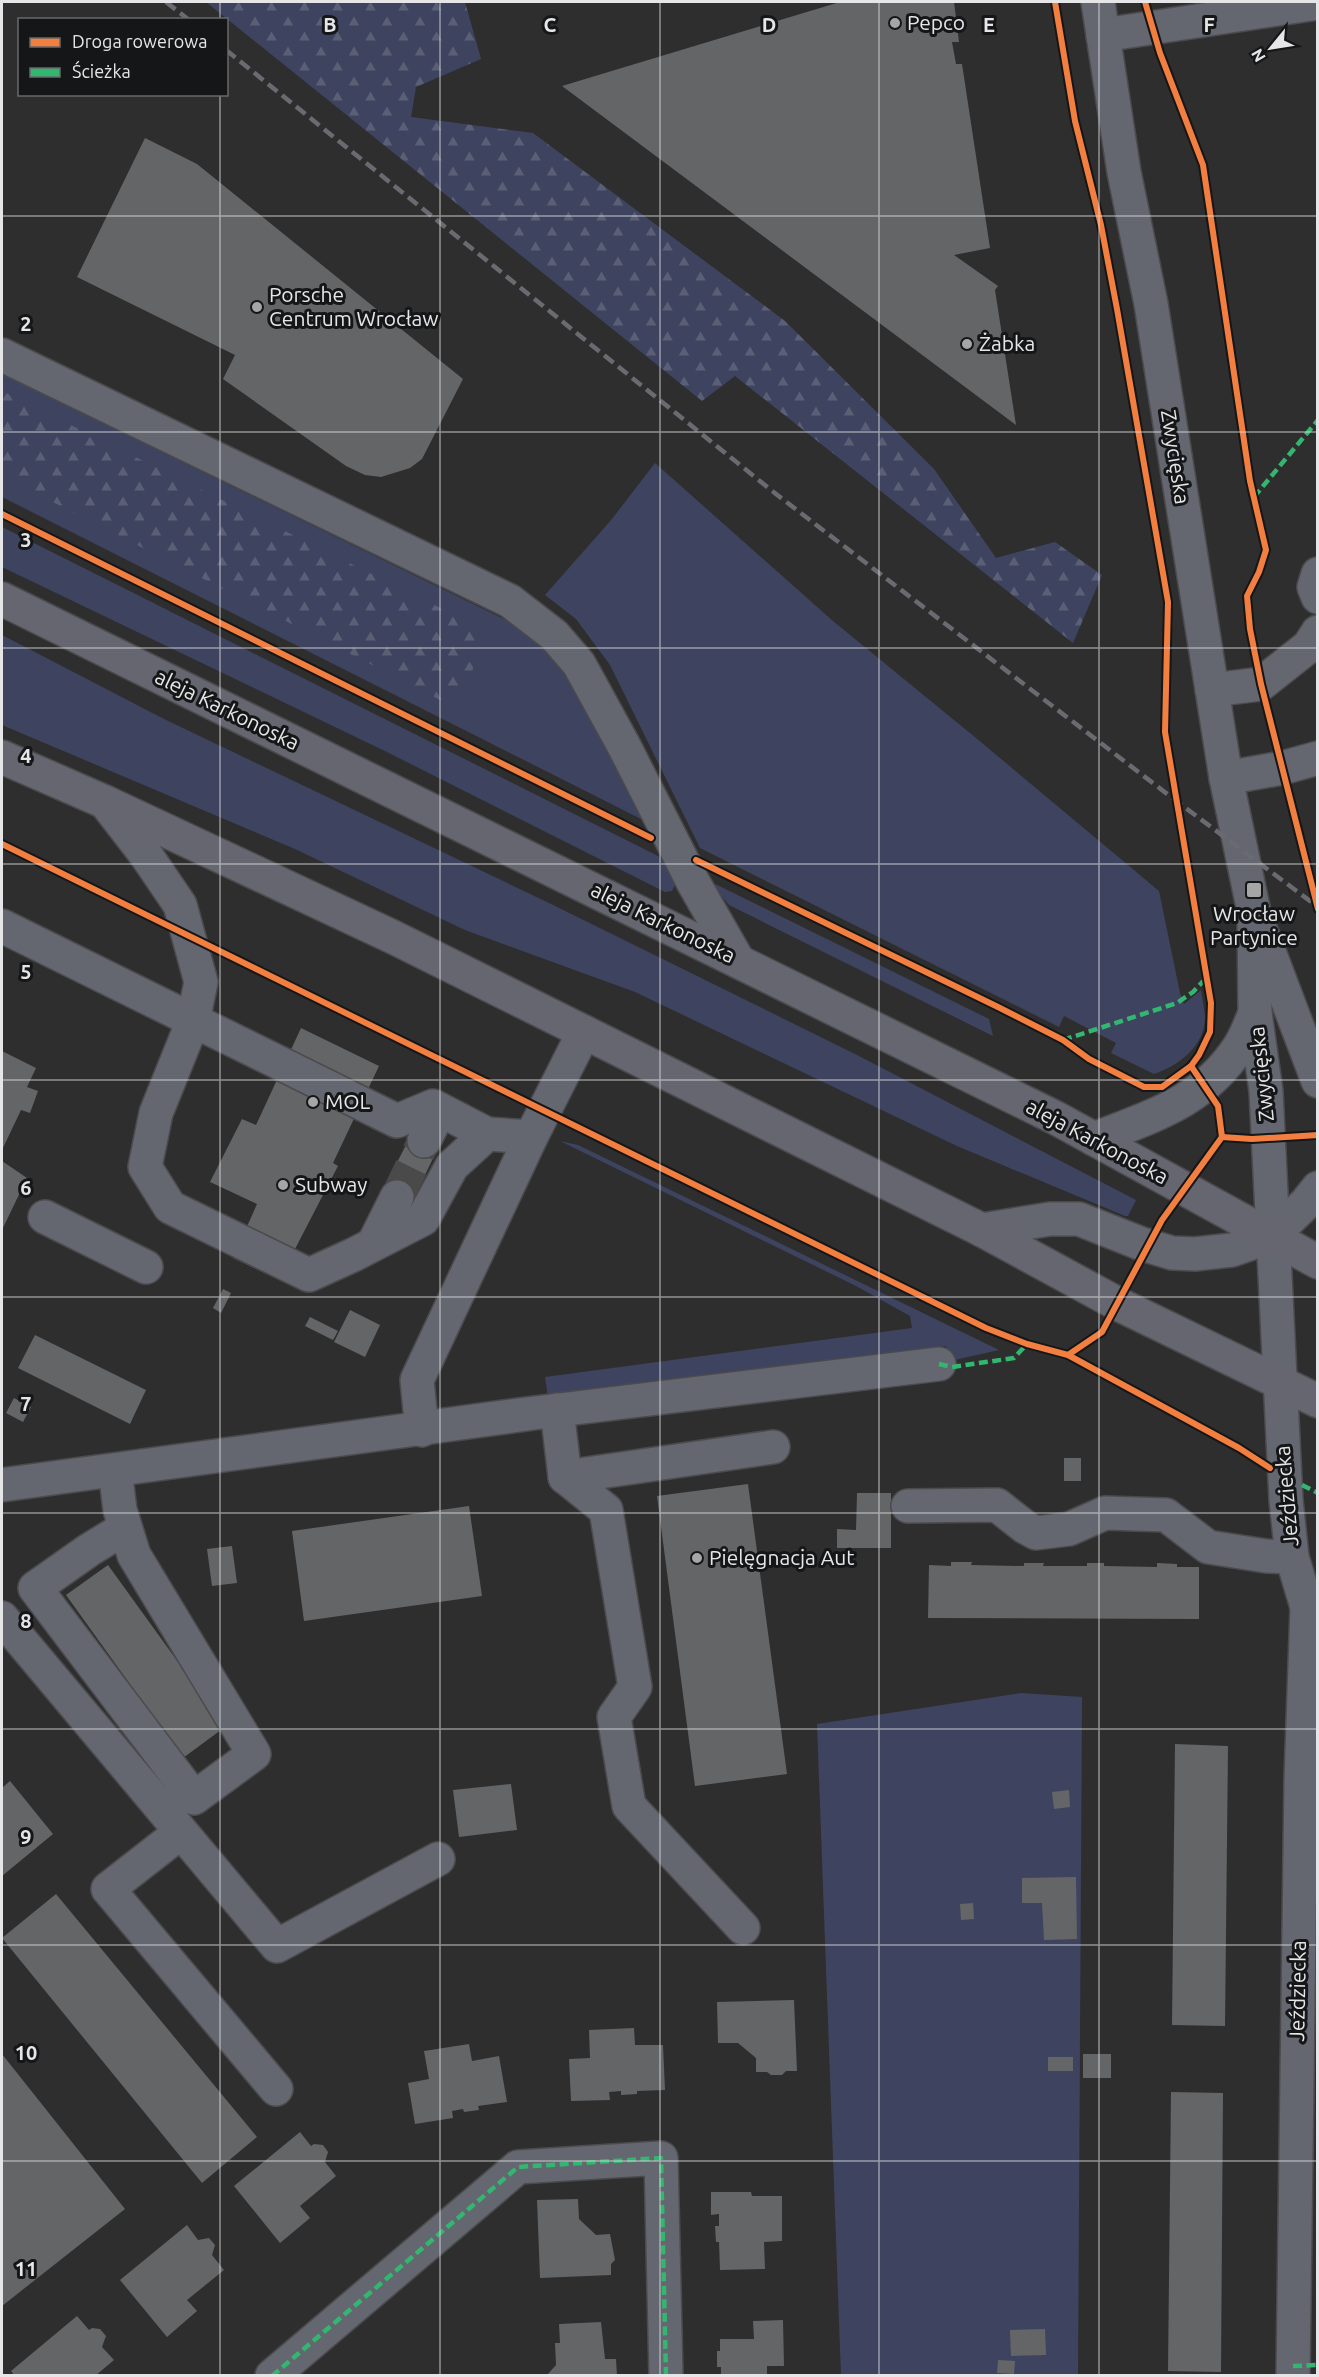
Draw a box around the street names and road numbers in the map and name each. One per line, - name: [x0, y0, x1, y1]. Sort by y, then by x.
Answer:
- street label: Zwycięska: [1157, 408, 1195, 506]
- street label: aleja Karkonoska: [151, 664, 303, 754]
- street label: aleja Karkonoska: [587, 877, 739, 967]
- street label: Zwycięska: [1244, 1025, 1278, 1123]
- street label: aleja Karkonoska: [1022, 1094, 1173, 1189]
- street label: Jeździecka: [1270, 1445, 1302, 1548]
- street label: Jeździecka: [1284, 1940, 1310, 2042]

